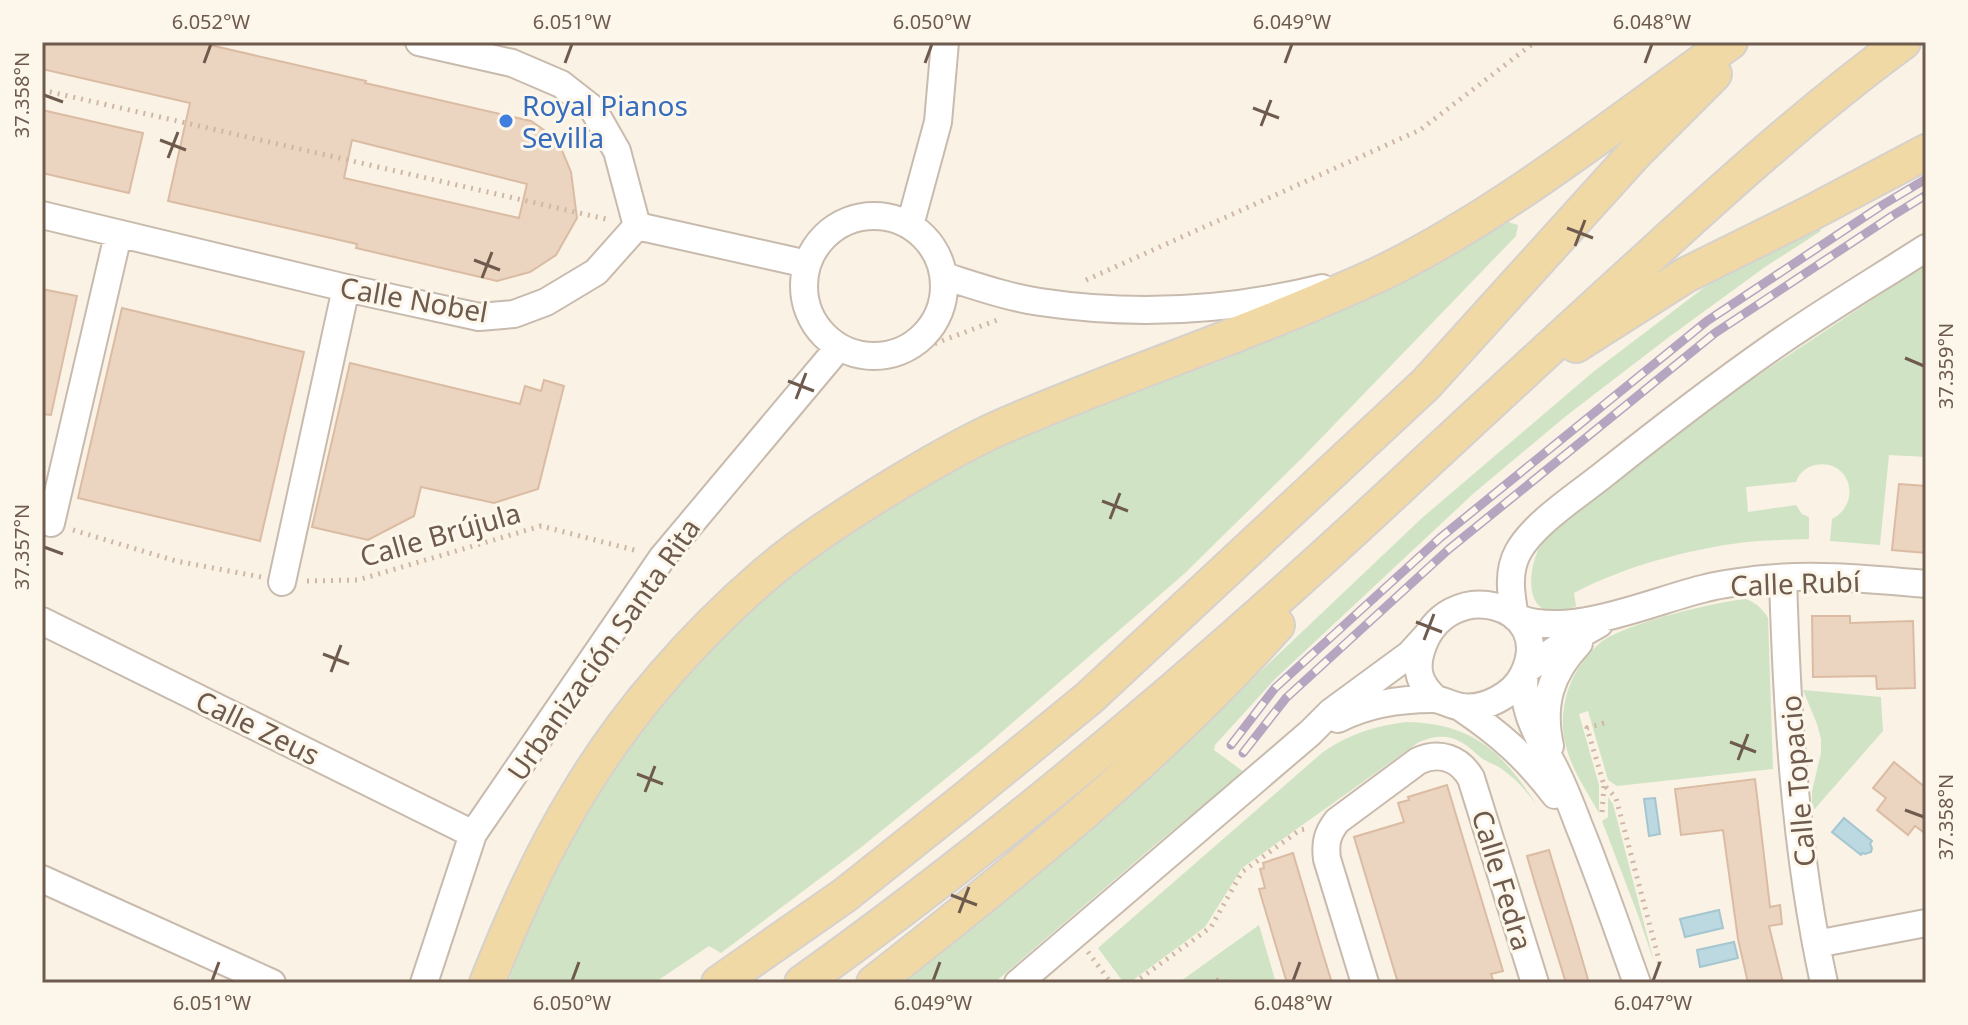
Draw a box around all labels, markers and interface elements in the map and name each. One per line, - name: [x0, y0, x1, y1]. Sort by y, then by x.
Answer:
- text: 6.052°W: [172, 8, 251, 35]
- text: 6.051°W: [533, 8, 612, 35]
- text: 6.050°W: [893, 8, 972, 35]
- text: 6.049°W: [1253, 8, 1332, 35]
- text: 6.048°W: [1613, 8, 1692, 35]
- text: 37.358°N: [8, 52, 35, 138]
- place label: Royal Pianos Sevilla: [522, 86, 688, 156]
- marker: Royal Pianos Sevilla: [497, 112, 515, 130]
- street label: Calle Nobel: [337, 267, 491, 331]
- text: 37.359°N: [1932, 323, 1959, 409]
- street label: Calle Brújula: [355, 493, 525, 575]
- text: 37.357°N: [8, 504, 35, 590]
- street label: Urbanización Santa Rita: [498, 510, 708, 788]
- street label: Calle Rubí: [1729, 562, 1861, 604]
- street label: Calle Zeus: [190, 681, 326, 773]
- street label: Calle Topacio: [1771, 694, 1823, 868]
- text: 37.358°N: [1932, 774, 1959, 860]
- street label: Calle Fedra: [1464, 805, 1542, 955]
- text: 6.051°W: [173, 989, 252, 1016]
- text: 6.050°W: [533, 989, 612, 1016]
- text: 6.049°W: [894, 989, 973, 1016]
- text: 6.048°W: [1254, 989, 1333, 1016]
- text: 6.047°W: [1614, 989, 1693, 1016]

